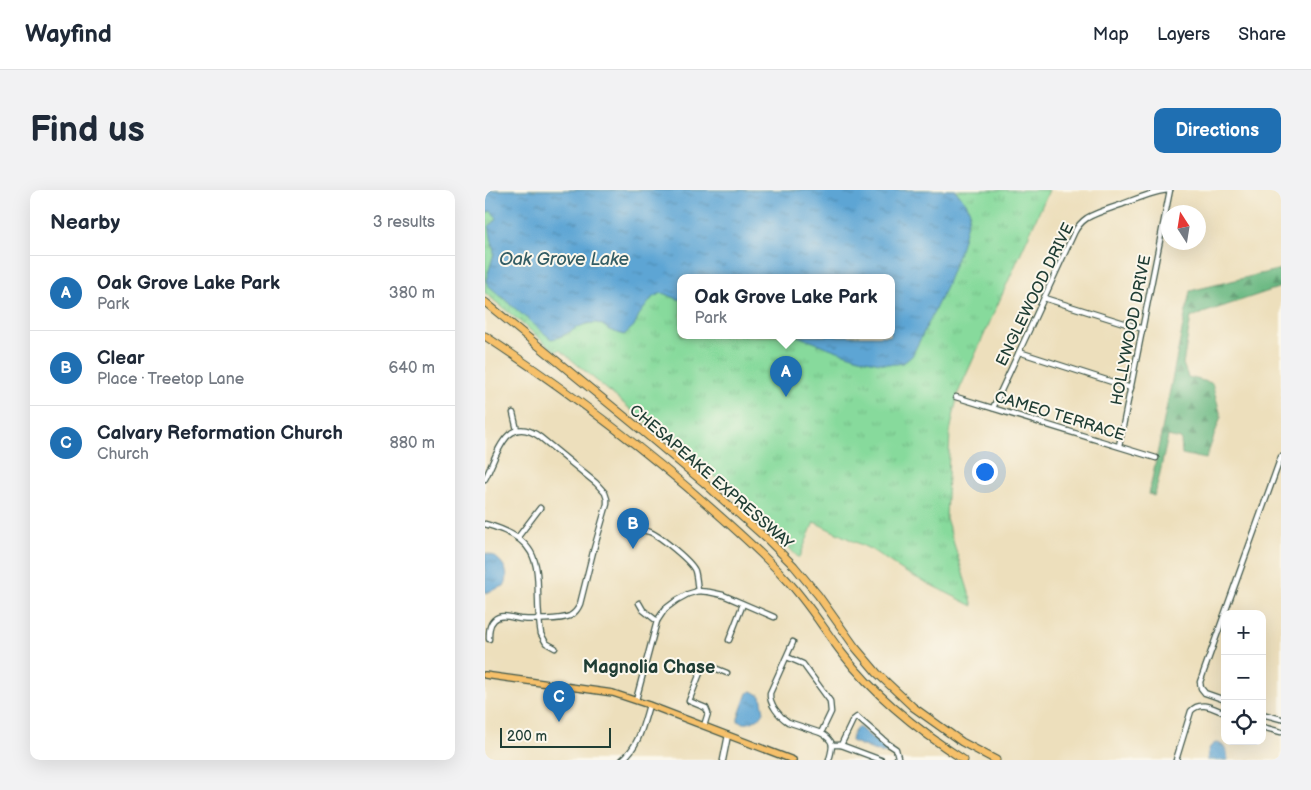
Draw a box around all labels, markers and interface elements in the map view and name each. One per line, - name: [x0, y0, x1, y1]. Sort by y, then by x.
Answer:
- text: Wayfind: [25, 20, 112, 49]
- text: Map: [1093, 24, 1129, 45]
- text: Layers: [1157, 24, 1210, 45]
- text: Share: [1238, 24, 1286, 45]
- button: Directions: [1154, 108, 1281, 153]
- text: Find us: [30, 109, 145, 152]
- north arrow: [1161, 205, 1206, 250]
- text: Nearby: [50, 210, 120, 235]
- text: 3 results: [373, 213, 435, 232]
- street label: ENGLEWOOD DRIVE: [992, 220, 1078, 369]
- water label: Oak Grove Lake: [499, 249, 629, 270]
- street label: HOLLYWOOD DRIVE: [1108, 253, 1155, 407]
- text: Oak Grove Lake Park: [97, 272, 280, 295]
- popup: [677, 274, 895, 339]
- text: A: [61, 284, 71, 303]
- text: 380 m: [389, 284, 435, 303]
- text: Oak Grove Lake Park: [695, 286, 877, 309]
- text: Park: [97, 295, 129, 314]
- text: Park: [695, 309, 727, 328]
- text: Clear: [97, 347, 145, 370]
- pin: A: [770, 356, 802, 397]
- text: B: [60, 359, 72, 378]
- text: 640 m: [389, 359, 435, 378]
- text: Place · Treetop Lane: [97, 370, 244, 389]
- street label: CAMEO TERRACE: [992, 388, 1127, 445]
- street label: CHESAPEAKE EXPRESSWAY: [625, 401, 797, 554]
- text: Calvary Reformation Church: [97, 422, 343, 445]
- text: C: [60, 434, 72, 453]
- text: 880 m: [389, 434, 435, 453]
- text: Church: [97, 445, 149, 464]
- your location: [972, 459, 998, 485]
- pin: B: [617, 508, 649, 549]
- map controls: [1221, 610, 1266, 745]
- button: +: [1221, 610, 1266, 655]
- button: −: [1221, 655, 1266, 700]
- district label: Magnolia Chase: [583, 657, 715, 678]
- pin: C: [543, 681, 575, 722]
- button: locate: [1221, 700, 1266, 745]
- scale bar: [500, 725, 611, 748]
- text: 200 m: [507, 728, 547, 745]

